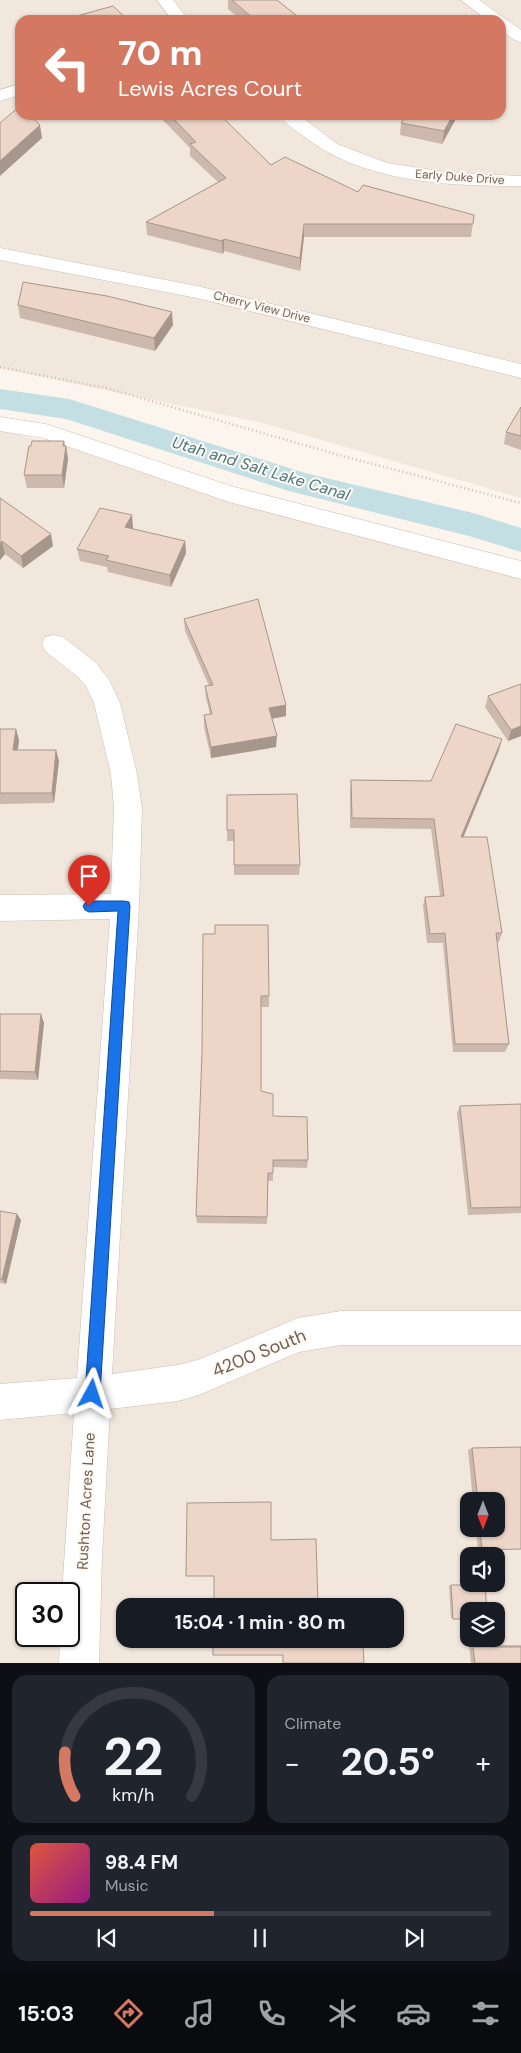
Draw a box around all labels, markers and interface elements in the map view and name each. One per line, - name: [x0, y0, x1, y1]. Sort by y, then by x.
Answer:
- text: 70 m: [118, 30, 202, 76]
- icon: left: [35, 35, 100, 100]
- text: Lewis Acres Court: [118, 74, 302, 103]
- street label: Early Duke Drive: [415, 166, 505, 188]
- street label: Cherry View Drive: [212, 287, 312, 327]
- water label: Utah and Salt Lake Canal: [169, 431, 353, 506]
- pin: [68, 855, 110, 906]
- icon: arrive: [75, 862, 103, 890]
- street label: 4200 South: [208, 1323, 310, 1383]
- position arrow: [65, 1367, 117, 1419]
- street label: Rushton Acres Lane: [72, 1432, 100, 1570]
- north arrow: [460, 1492, 505, 1538]
- map controls: [460, 1492, 505, 1647]
- button: sound: [460, 1547, 505, 1592]
- speed limit sign: 30: [15, 1582, 80, 1647]
- button: layers: [460, 1602, 505, 1647]
- text: 15:04 · 1 min · 80 m: [175, 1610, 345, 1635]
- text: Climate: [285, 1713, 341, 1734]
- text: 22: [103, 1723, 163, 1791]
- text: 20.5°: [341, 1737, 435, 1787]
- text: −: [285, 1745, 300, 1782]
- text: +: [476, 1745, 491, 1782]
- text: km/h: [112, 1783, 154, 1807]
- text: 98.4 FM: [105, 1850, 178, 1875]
- text: Music: [105, 1875, 149, 1896]
- icon: previous: [93, 1924, 121, 1952]
- icon: pause: [246, 1924, 274, 1952]
- icon: next: [400, 1924, 428, 1952]
- icon: directions: [111, 1996, 146, 2031]
- icon: music: [182, 1996, 217, 2031]
- icon: phone: [254, 1996, 289, 2031]
- icon: climate: [325, 1996, 360, 2031]
- icon: car: [396, 1996, 431, 2031]
- icon: filters: [468, 1996, 503, 2031]
- text: 15:03: [18, 1999, 74, 2028]

